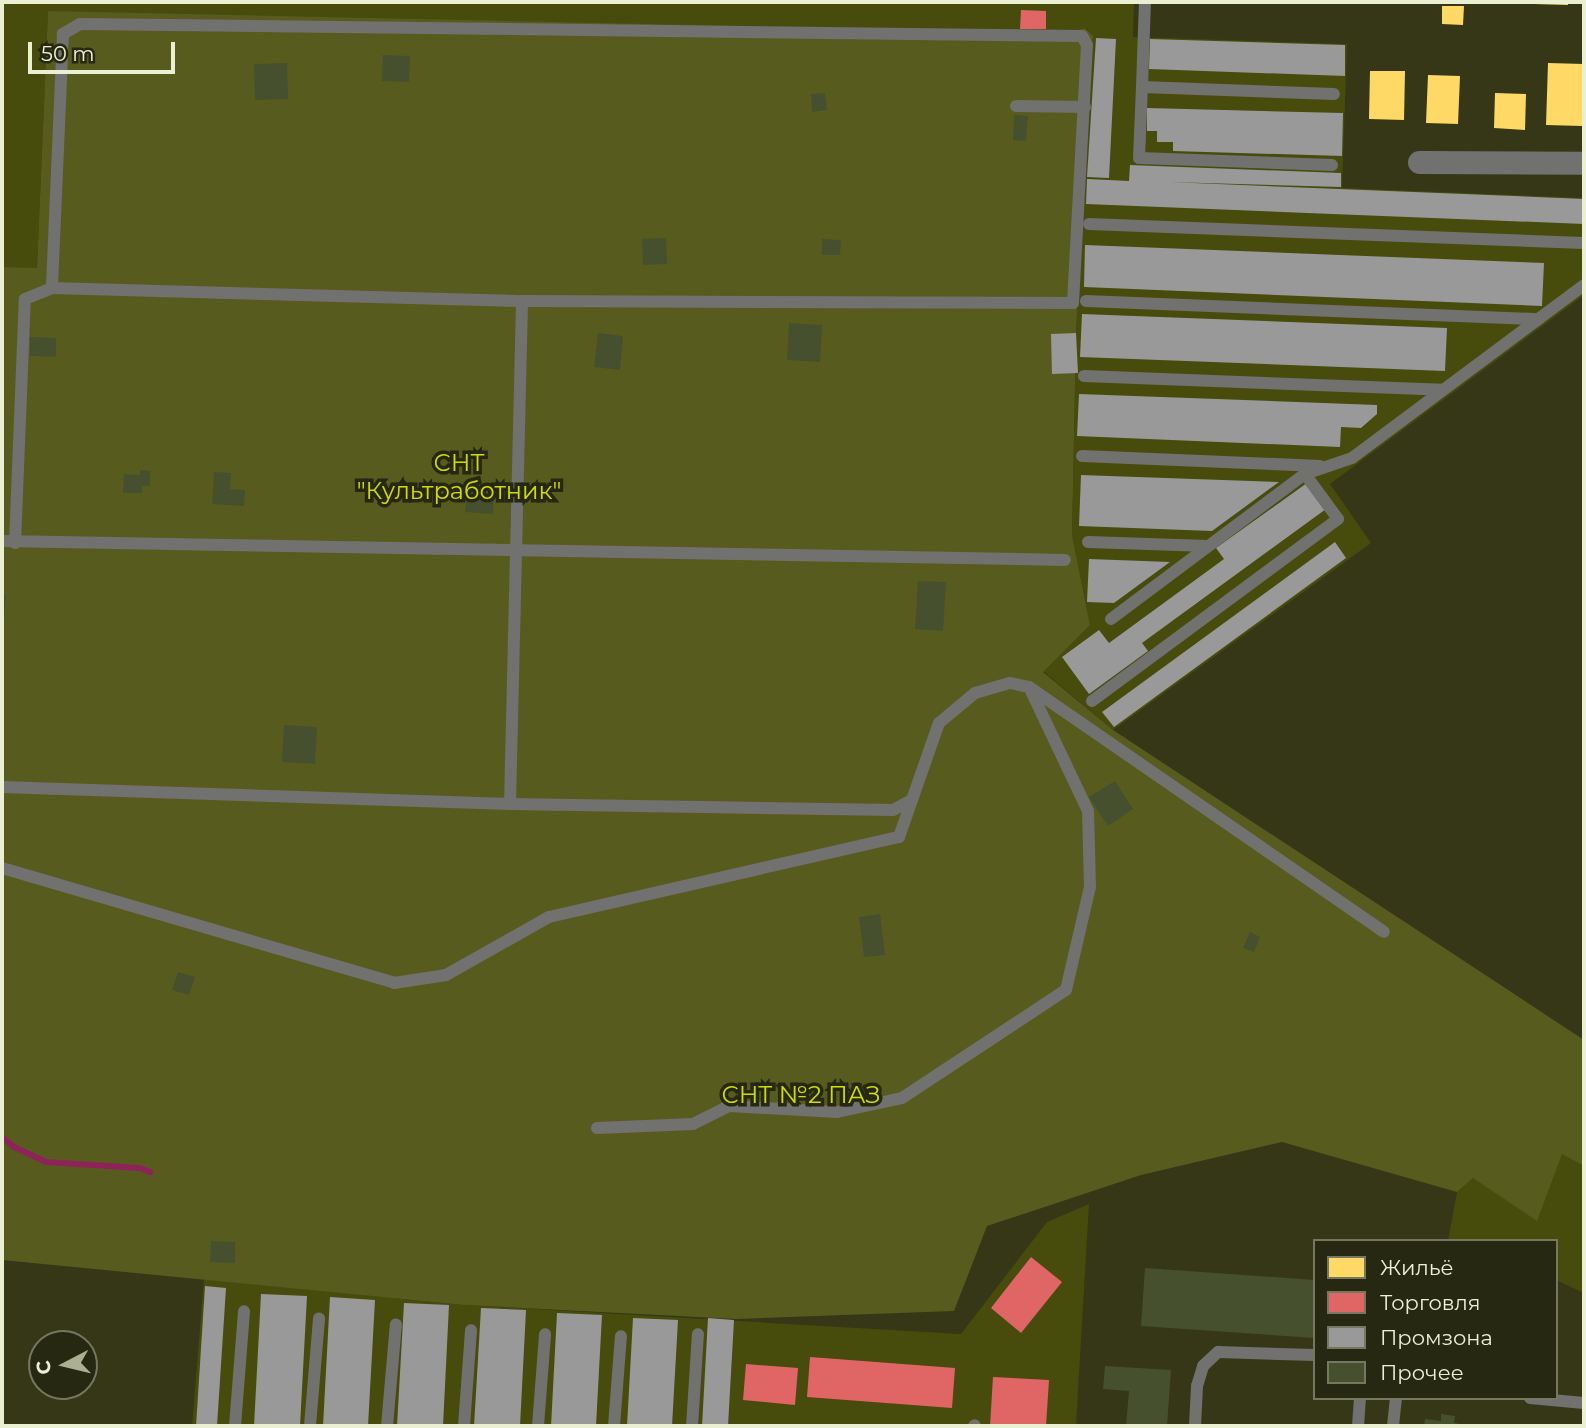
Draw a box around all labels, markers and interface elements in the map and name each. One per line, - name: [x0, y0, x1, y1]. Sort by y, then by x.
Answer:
- scale bar: [32, 28, 178, 72]
- text: 50 m: [41, 41, 95, 66]
- park label: СНТ "Культработник": [357, 449, 561, 505]
- park label: СНТ №2 ПАЗ: [721, 1081, 881, 1109]
- legend: [1313, 1239, 1558, 1400]
- text: Жильё: [1380, 1255, 1454, 1280]
- text: Торговля: [1380, 1290, 1481, 1315]
- text: Промзона: [1380, 1325, 1493, 1350]
- north arrow: [28, 1330, 98, 1400]
- text: С: [31, 1359, 56, 1376]
- text: Прочее: [1380, 1360, 1464, 1385]

